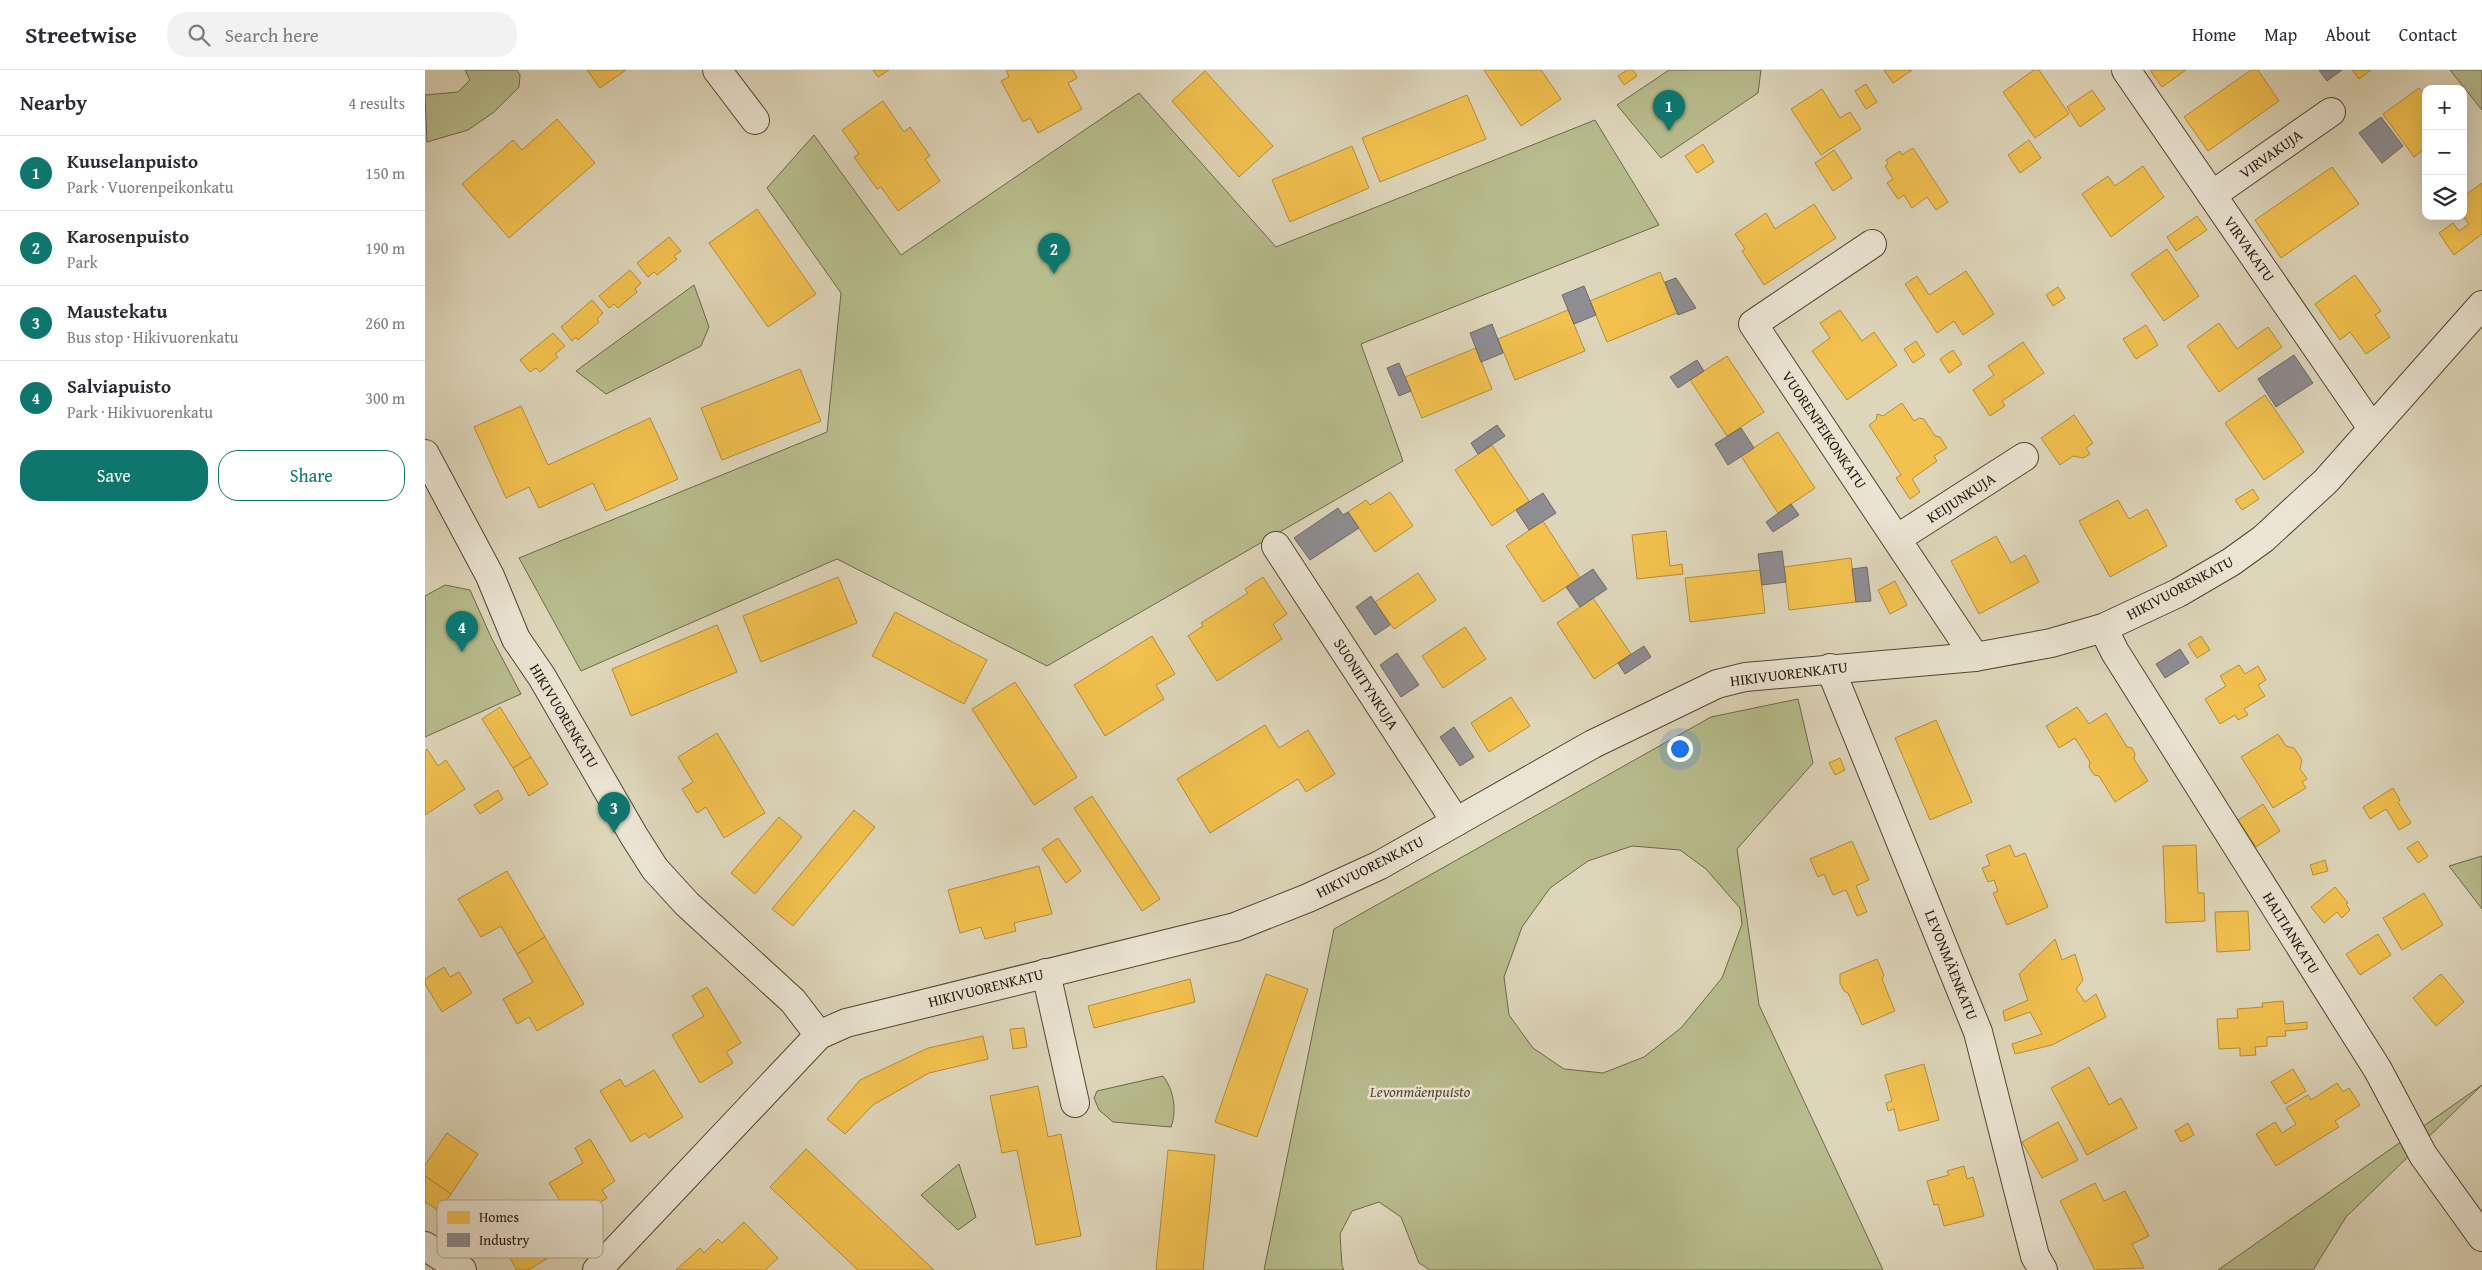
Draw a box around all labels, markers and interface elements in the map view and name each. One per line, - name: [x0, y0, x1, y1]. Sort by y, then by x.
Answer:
- search box: [167, 12, 517, 57]
- text: Streetwise: [25, 17, 137, 52]
- icon: search: [185, 21, 213, 49]
- text: Search here: [225, 21, 319, 49]
- text: Home: [2192, 21, 2236, 48]
- text: Map: [2264, 21, 2297, 48]
- text: About: [2325, 21, 2371, 48]
- text: Contact: [2399, 21, 2457, 48]
- map controls: [2422, 85, 2467, 220]
- button: +: [2422, 85, 2467, 130]
- text: Nearby: [20, 87, 87, 118]
- pin: 1: [1653, 90, 1685, 131]
- text: 4 results: [348, 91, 405, 115]
- street label: VIRVAKUJA: [2235, 124, 2306, 183]
- button: −: [2422, 130, 2467, 175]
- text: Kuuselanpuisto: [67, 147, 198, 175]
- text: 1: [32, 161, 40, 185]
- text: 150 m: [365, 161, 405, 185]
- text: Park · Vuorenpeikonkatu: [67, 175, 233, 199]
- button: layers: [2422, 175, 2467, 220]
- street label: VIRVAKATU: [2219, 212, 2280, 286]
- text: Karosenpuisto: [67, 222, 189, 250]
- pin: 2: [1038, 233, 1070, 274]
- text: 2: [32, 236, 40, 260]
- text: 190 m: [365, 236, 405, 260]
- text: Park: [67, 250, 98, 274]
- text: Maustekatu: [67, 297, 167, 325]
- text: 3: [32, 311, 40, 335]
- text: 260 m: [365, 311, 405, 335]
- text: Bus stop · Hikivuorenkatu: [67, 325, 238, 349]
- street label: VUORENPEIKONKATU: [1777, 367, 1872, 493]
- text: Salviapuisto: [67, 372, 171, 400]
- text: 4: [32, 386, 40, 410]
- text: 300 m: [365, 386, 405, 410]
- text: Park · Hikivuorenkatu: [67, 400, 213, 424]
- button: Save: [20, 450, 208, 501]
- button: Share: [218, 450, 405, 501]
- street label: KEIJUNKUJA: [1922, 468, 1999, 528]
- street label: HIKIVUORENKATU: [2123, 550, 2237, 625]
- pin: 4: [446, 611, 478, 652]
- street label: SUONIITYNKUJA: [1329, 634, 1404, 734]
- street label: HIKIVUORENKATU: [1729, 656, 1849, 691]
- street label: HIKIVUORENKATU: [525, 660, 604, 772]
- your location: [1667, 736, 1693, 762]
- pin: 3: [598, 792, 630, 833]
- street label: HIKIVUORENKATU: [1312, 830, 1427, 903]
- street label: HALTIANKATU: [2258, 888, 2325, 978]
- street label: LEVONMÄENKATU: [1920, 906, 1983, 1023]
- street label: HIKIVUORENKATU: [926, 963, 1046, 1012]
- park label: Levonmäenpuisto: [1369, 1081, 1471, 1102]
- legend: [437, 1200, 603, 1258]
- text: Homes: [479, 1207, 519, 1227]
- text: Industry: [479, 1230, 529, 1250]

